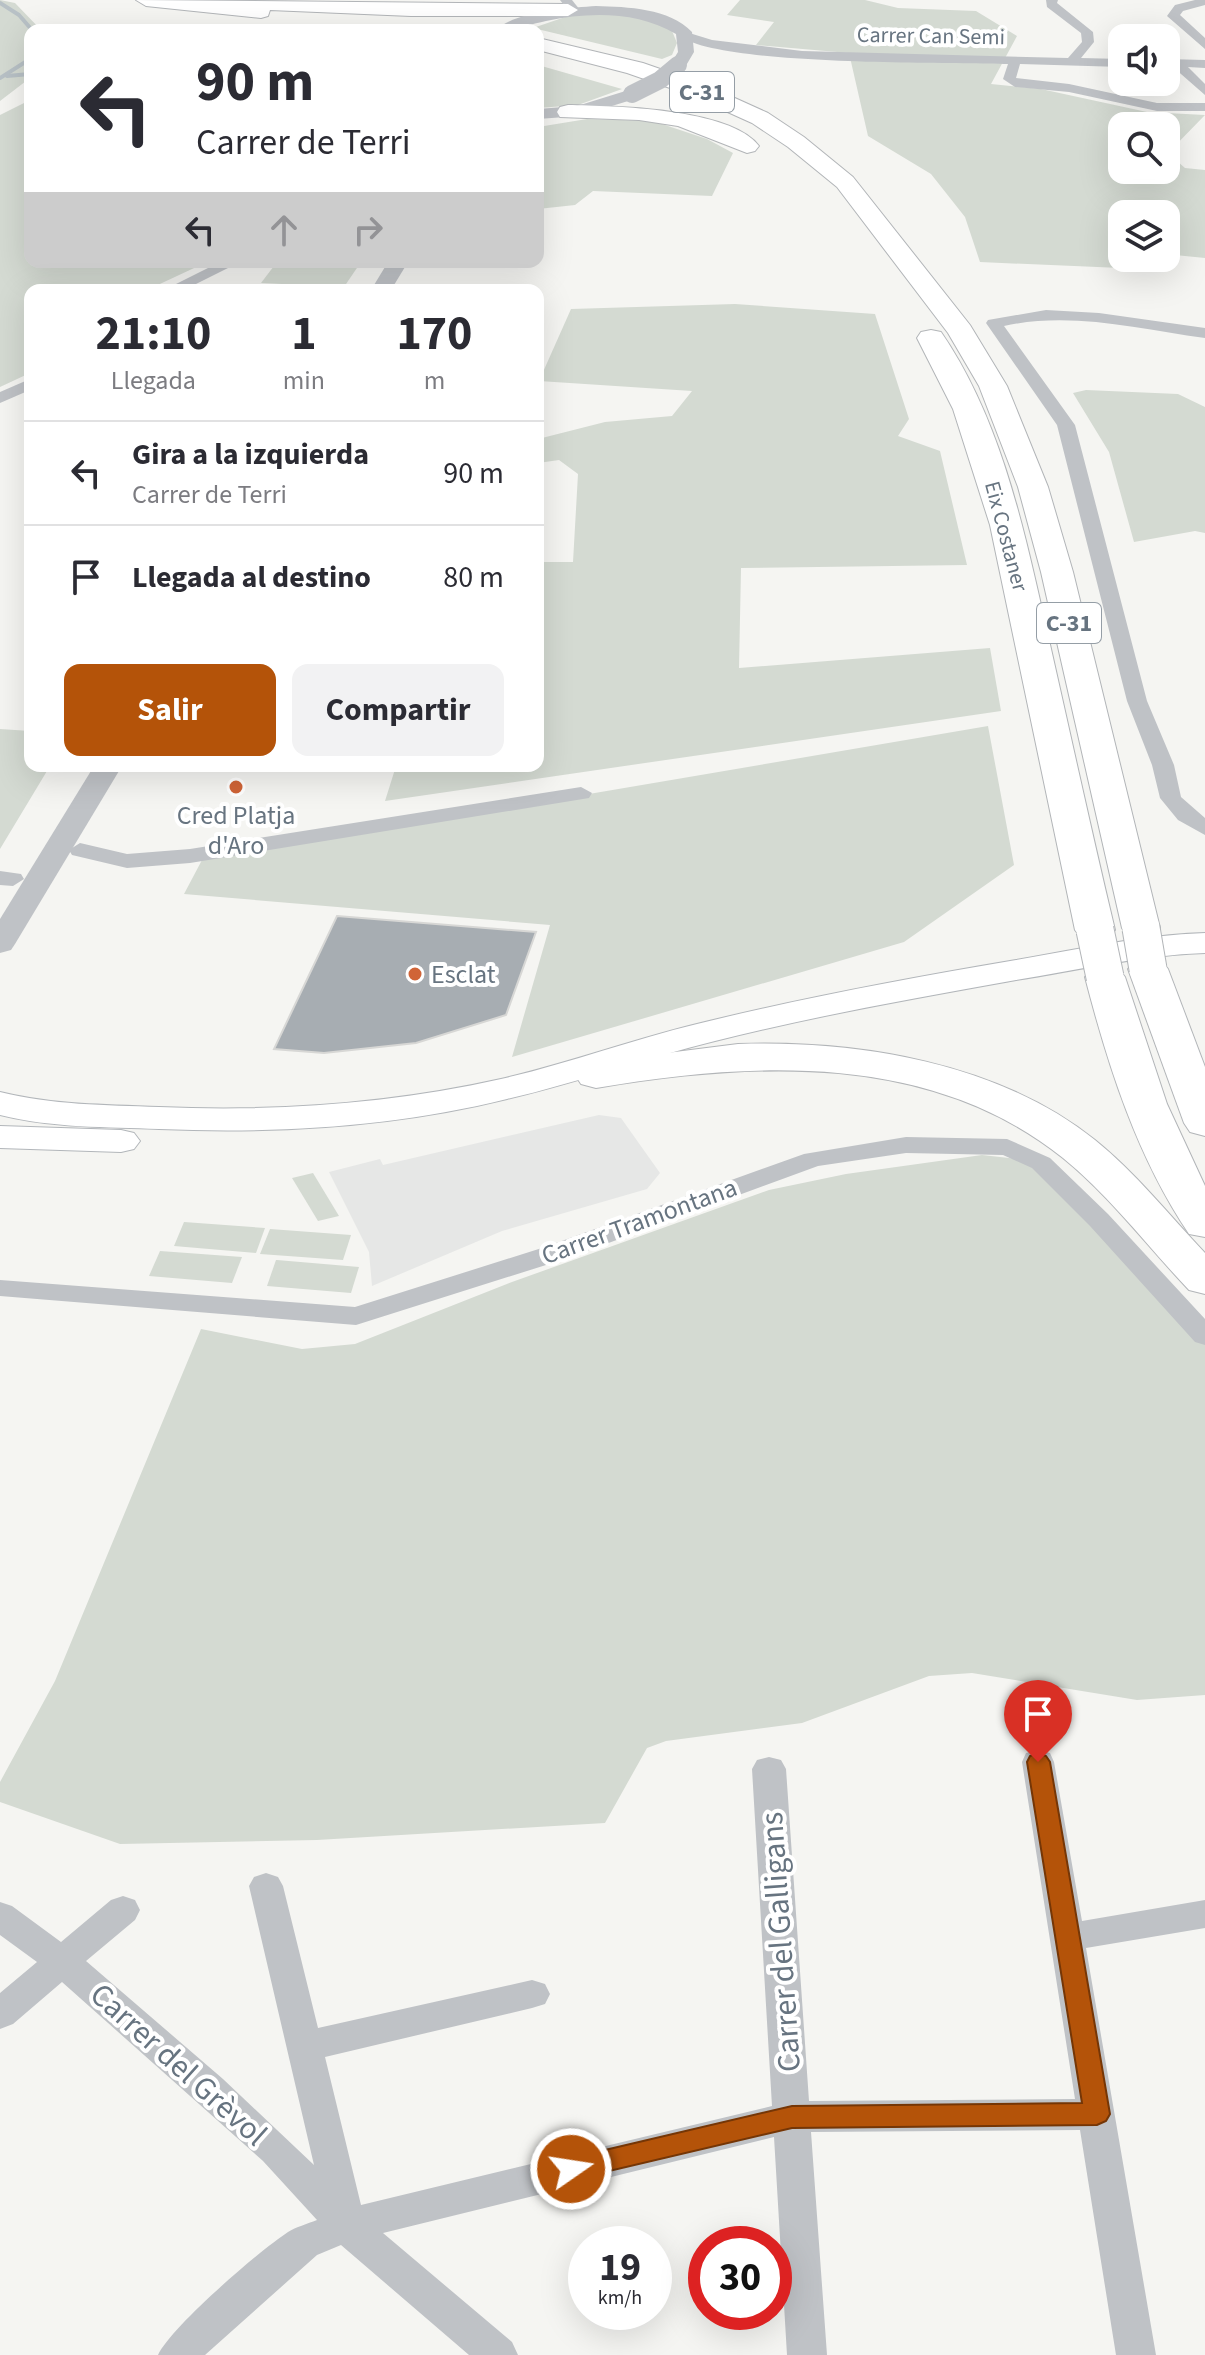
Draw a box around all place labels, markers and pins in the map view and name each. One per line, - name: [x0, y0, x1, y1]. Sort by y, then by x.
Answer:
- marker: Cred Platja d'Aro: [227, 778, 245, 796]
- place label: Cred Platja d'Aro: [177, 797, 295, 864]
- place label: Esclat: [431, 956, 496, 993]
- marker: Esclat: [406, 965, 424, 983]
- pin: [1004, 1680, 1072, 1762]

